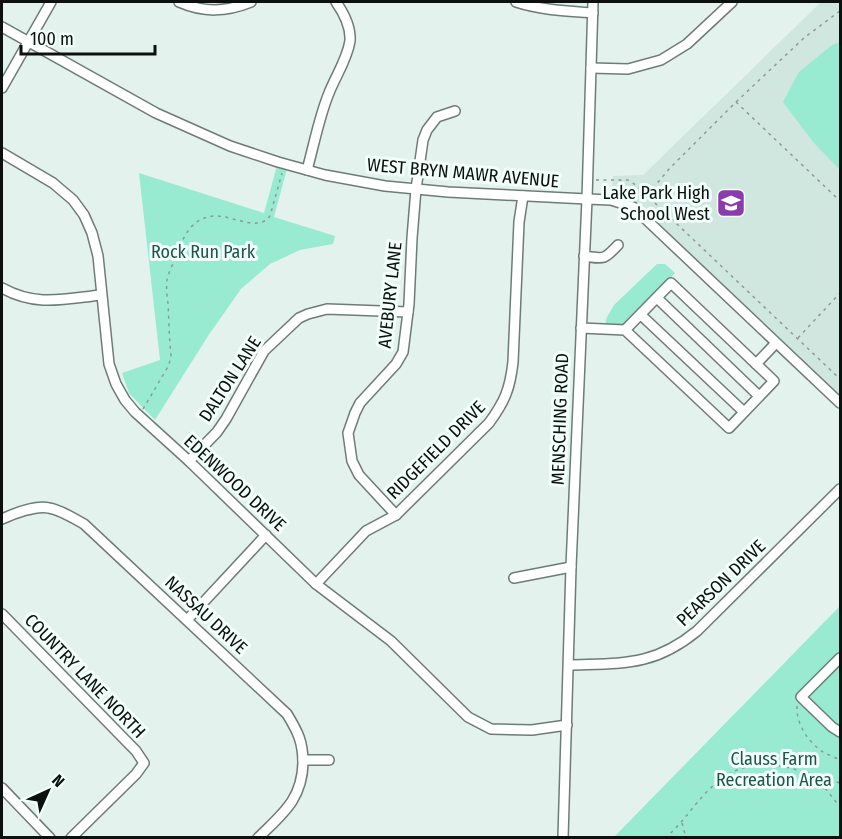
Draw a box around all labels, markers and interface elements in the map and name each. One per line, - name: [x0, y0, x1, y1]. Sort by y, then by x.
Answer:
- scale bar: [21, 18, 154, 56]
- text: 100 m: [30, 28, 74, 50]
- street label: WEST BRYN MAWR AVENUE: [366, 154, 560, 192]
- place label: Lake Park High School West: [602, 182, 710, 225]
- school or university icon: Lake Park High School West: [715, 187, 747, 219]
- park label: Rock Run Park: [151, 241, 256, 263]
- street label: AVEBURY LANE: [373, 241, 407, 349]
- street label: DALTON LANE: [194, 332, 266, 426]
- street label: MENSCHING ROAD: [547, 353, 573, 485]
- street label: RIDGEFIELD DRIVE: [382, 396, 490, 504]
- street label: EDENWOOD DRIVE: [179, 430, 291, 536]
- street label: PEARSON DRIVE: [672, 535, 770, 631]
- street label: NASSAU DRIVE: [160, 571, 252, 659]
- street label: COUNTRY LANE NORTH: [20, 609, 150, 743]
- park label: Clauss Farm Recreation Area: [716, 748, 832, 791]
- north arrow: [18, 761, 78, 821]
- text: N: [48, 771, 68, 791]

